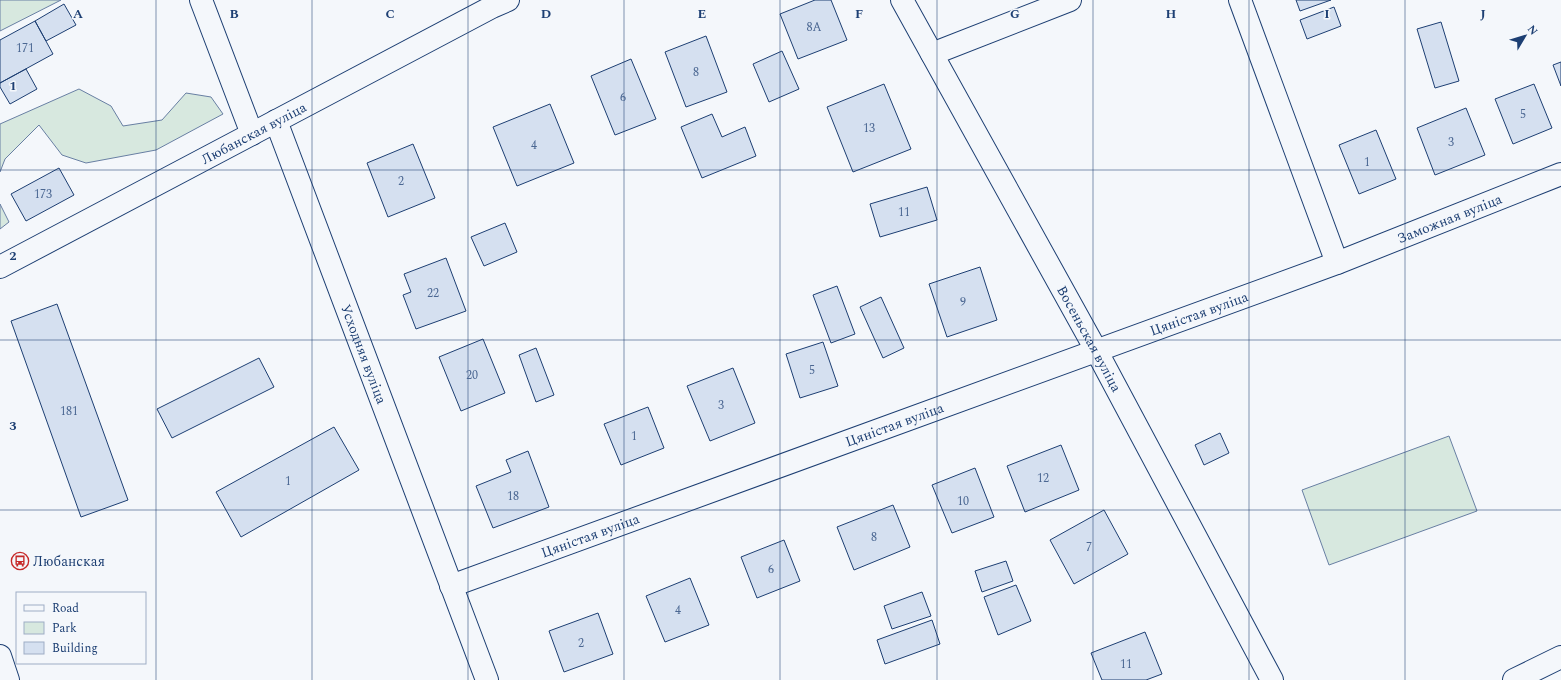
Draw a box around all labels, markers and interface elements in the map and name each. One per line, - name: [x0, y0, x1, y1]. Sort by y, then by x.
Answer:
- text: A: [73, 4, 83, 24]
- text: B: [229, 4, 239, 24]
- text: C: [385, 4, 395, 24]
- text: D: [541, 4, 551, 24]
- text: E: [698, 4, 707, 24]
- text: F: [855, 4, 863, 24]
- text: G: [1010, 4, 1020, 24]
- text: H: [1166, 4, 1177, 24]
- text: I: [1324, 4, 1330, 24]
- text: J: [1480, 4, 1486, 24]
- north arrow: [1505, 16, 1545, 56]
- house number: 8А: [806, 18, 822, 37]
- text: N: [1523, 21, 1542, 39]
- house number: 171: [16, 39, 34, 58]
- house number: 8: [693, 63, 699, 82]
- text: 1: [9, 76, 17, 96]
- house number: 6: [620, 88, 626, 107]
- street label: Любанская вуліца: [198, 97, 310, 170]
- house number: 5: [1520, 105, 1526, 124]
- house number: 13: [863, 119, 875, 138]
- house number: 3: [1448, 133, 1454, 152]
- house number: 4: [531, 136, 537, 155]
- house number: 1: [1364, 153, 1370, 172]
- house number: 2: [398, 172, 404, 191]
- house number: 173: [34, 185, 52, 204]
- street label: Заможная вуліца: [1394, 188, 1505, 249]
- house number: 11: [898, 203, 910, 222]
- text: 2: [9, 246, 17, 266]
- street label: Восеньская вуліца: [1051, 282, 1127, 396]
- house number: 22: [427, 284, 439, 303]
- street label: Цяністая вуліца: [1147, 286, 1251, 341]
- house number: 9: [960, 293, 966, 312]
- street label: Усходняя вуліца: [335, 301, 392, 407]
- house number: 5: [809, 361, 815, 380]
- house number: 20: [466, 366, 478, 385]
- house number: 3: [718, 396, 724, 415]
- street label: Цяністая вуліца: [842, 397, 947, 452]
- house number: 181: [60, 402, 78, 421]
- text: 3: [9, 416, 17, 436]
- house number: 1: [631, 427, 637, 446]
- house number: 12: [1037, 469, 1049, 488]
- house number: 1: [285, 472, 291, 491]
- house number: 18: [507, 487, 519, 506]
- house number: 10: [957, 492, 969, 511]
- street label: Цяністая вуліца: [538, 508, 643, 563]
- house number: 8: [871, 528, 877, 547]
- house number: 7: [1086, 538, 1092, 557]
- bus stop icon: Любанская: [10, 551, 30, 571]
- place label: Любанская: [33, 551, 105, 572]
- house number: 6: [768, 560, 774, 579]
- legend: [16, 592, 146, 664]
- text: Road: [52, 599, 79, 618]
- house number: 4: [675, 601, 681, 620]
- text: Park: [52, 619, 77, 638]
- house number: 2: [578, 634, 584, 653]
- text: Building: [52, 639, 98, 658]
- house number: 11: [1120, 655, 1132, 674]

